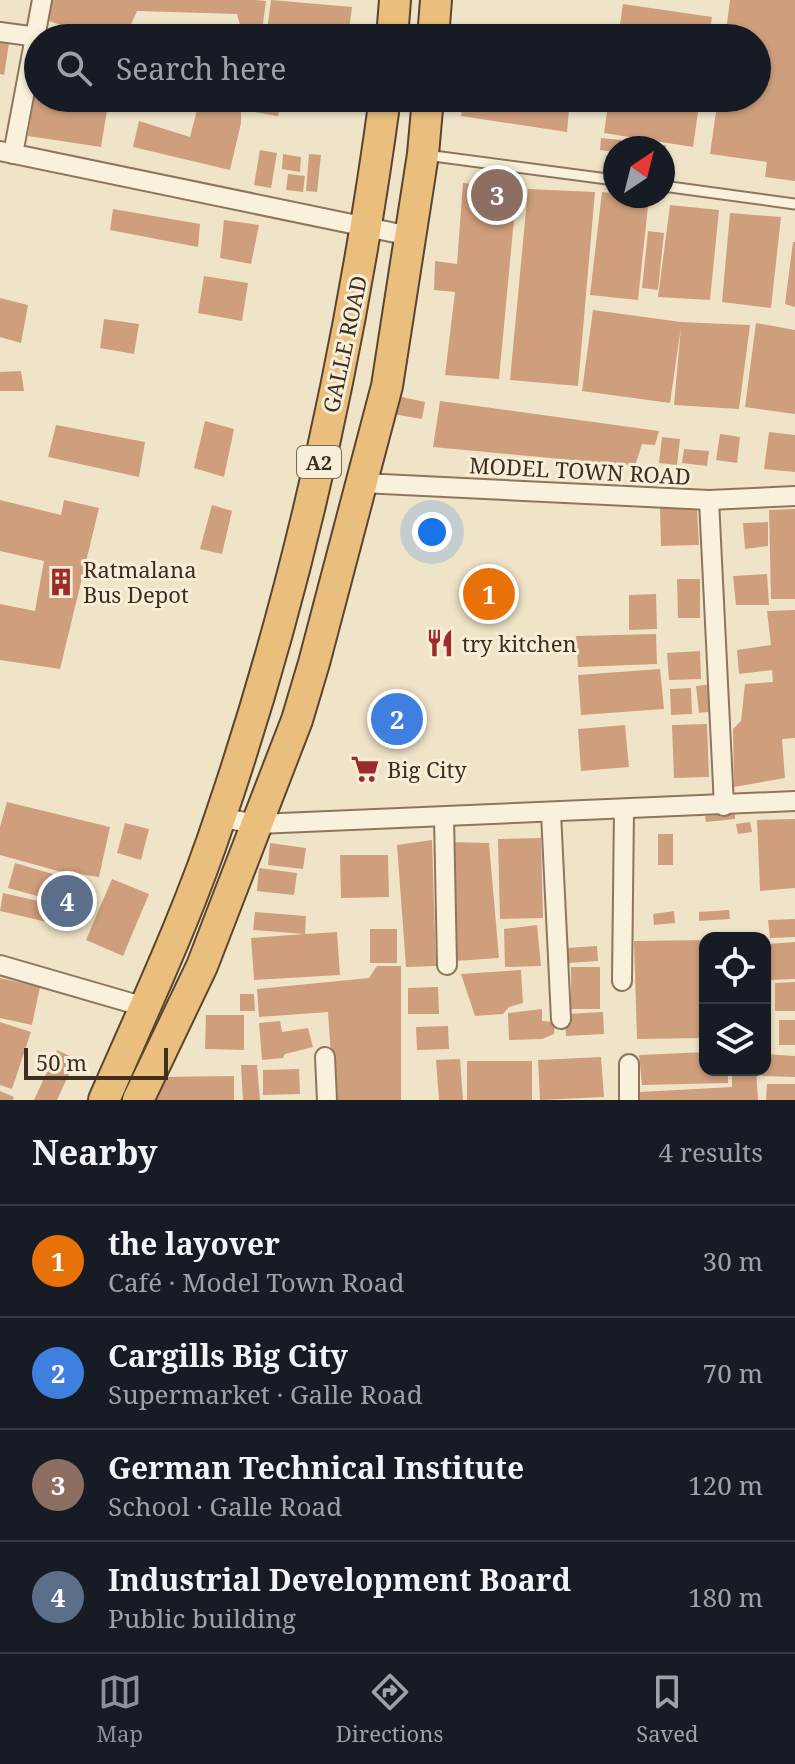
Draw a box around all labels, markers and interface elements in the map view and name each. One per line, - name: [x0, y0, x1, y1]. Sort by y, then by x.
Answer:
- search box: [24, 24, 771, 112]
- icon: search: [52, 46, 96, 90]
- text: Search here: [116, 48, 286, 89]
- north arrow: [603, 136, 675, 208]
- pin: 3: [471, 165, 523, 225]
- street label: GALLE ROAD: [315, 273, 373, 415]
- road number: A2: [297, 446, 341, 478]
- street label: MODEL TOWN ROAD: [468, 449, 692, 491]
- your location: [412, 512, 452, 552]
- place label: Ratmalana Bus Depot: [83, 554, 197, 609]
- pin: 1: [463, 564, 515, 624]
- building icon: Ratmalana Bus Depot: [46, 567, 76, 597]
- restaurant icon: try kitchen: [425, 628, 455, 658]
- place label: try kitchen: [462, 628, 577, 658]
- pin: 2: [371, 689, 423, 749]
- supermarket icon: Big City: [350, 754, 380, 784]
- place label: Big City: [387, 754, 467, 784]
- pin: 4: [41, 871, 93, 931]
- map controls: [699, 932, 771, 1076]
- button: locate: [699, 932, 771, 1004]
- button: layers: [699, 1004, 771, 1076]
- scale bar: [24, 1044, 168, 1080]
- text: 50 m: [36, 1047, 87, 1077]
- text: Nearby: [32, 1129, 158, 1175]
- text: 4 results: [658, 1134, 763, 1170]
- text: the layover: [108, 1223, 280, 1264]
- text: 1: [51, 1243, 65, 1279]
- text: 30 m: [703, 1243, 763, 1279]
- text: Café · Model Town Road: [108, 1264, 404, 1300]
- text: Cargills Big City: [108, 1335, 348, 1376]
- text: 2: [51, 1355, 65, 1391]
- text: 70 m: [703, 1355, 763, 1391]
- text: Supermarket · Galle Road: [108, 1376, 423, 1412]
- text: German Technical Institute: [108, 1447, 524, 1488]
- text: 3: [51, 1467, 65, 1503]
- text: 120 m: [688, 1467, 763, 1503]
- text: School · Galle Road: [108, 1488, 342, 1524]
- text: Industrial Development Board: [108, 1559, 571, 1600]
- text: 4: [51, 1579, 65, 1615]
- text: 180 m: [688, 1579, 763, 1615]
- text: Public building: [108, 1600, 296, 1636]
- tab: Map: [96, 1670, 143, 1748]
- tab: Directions: [336, 1670, 443, 1748]
- tab: Saved: [636, 1670, 699, 1748]

